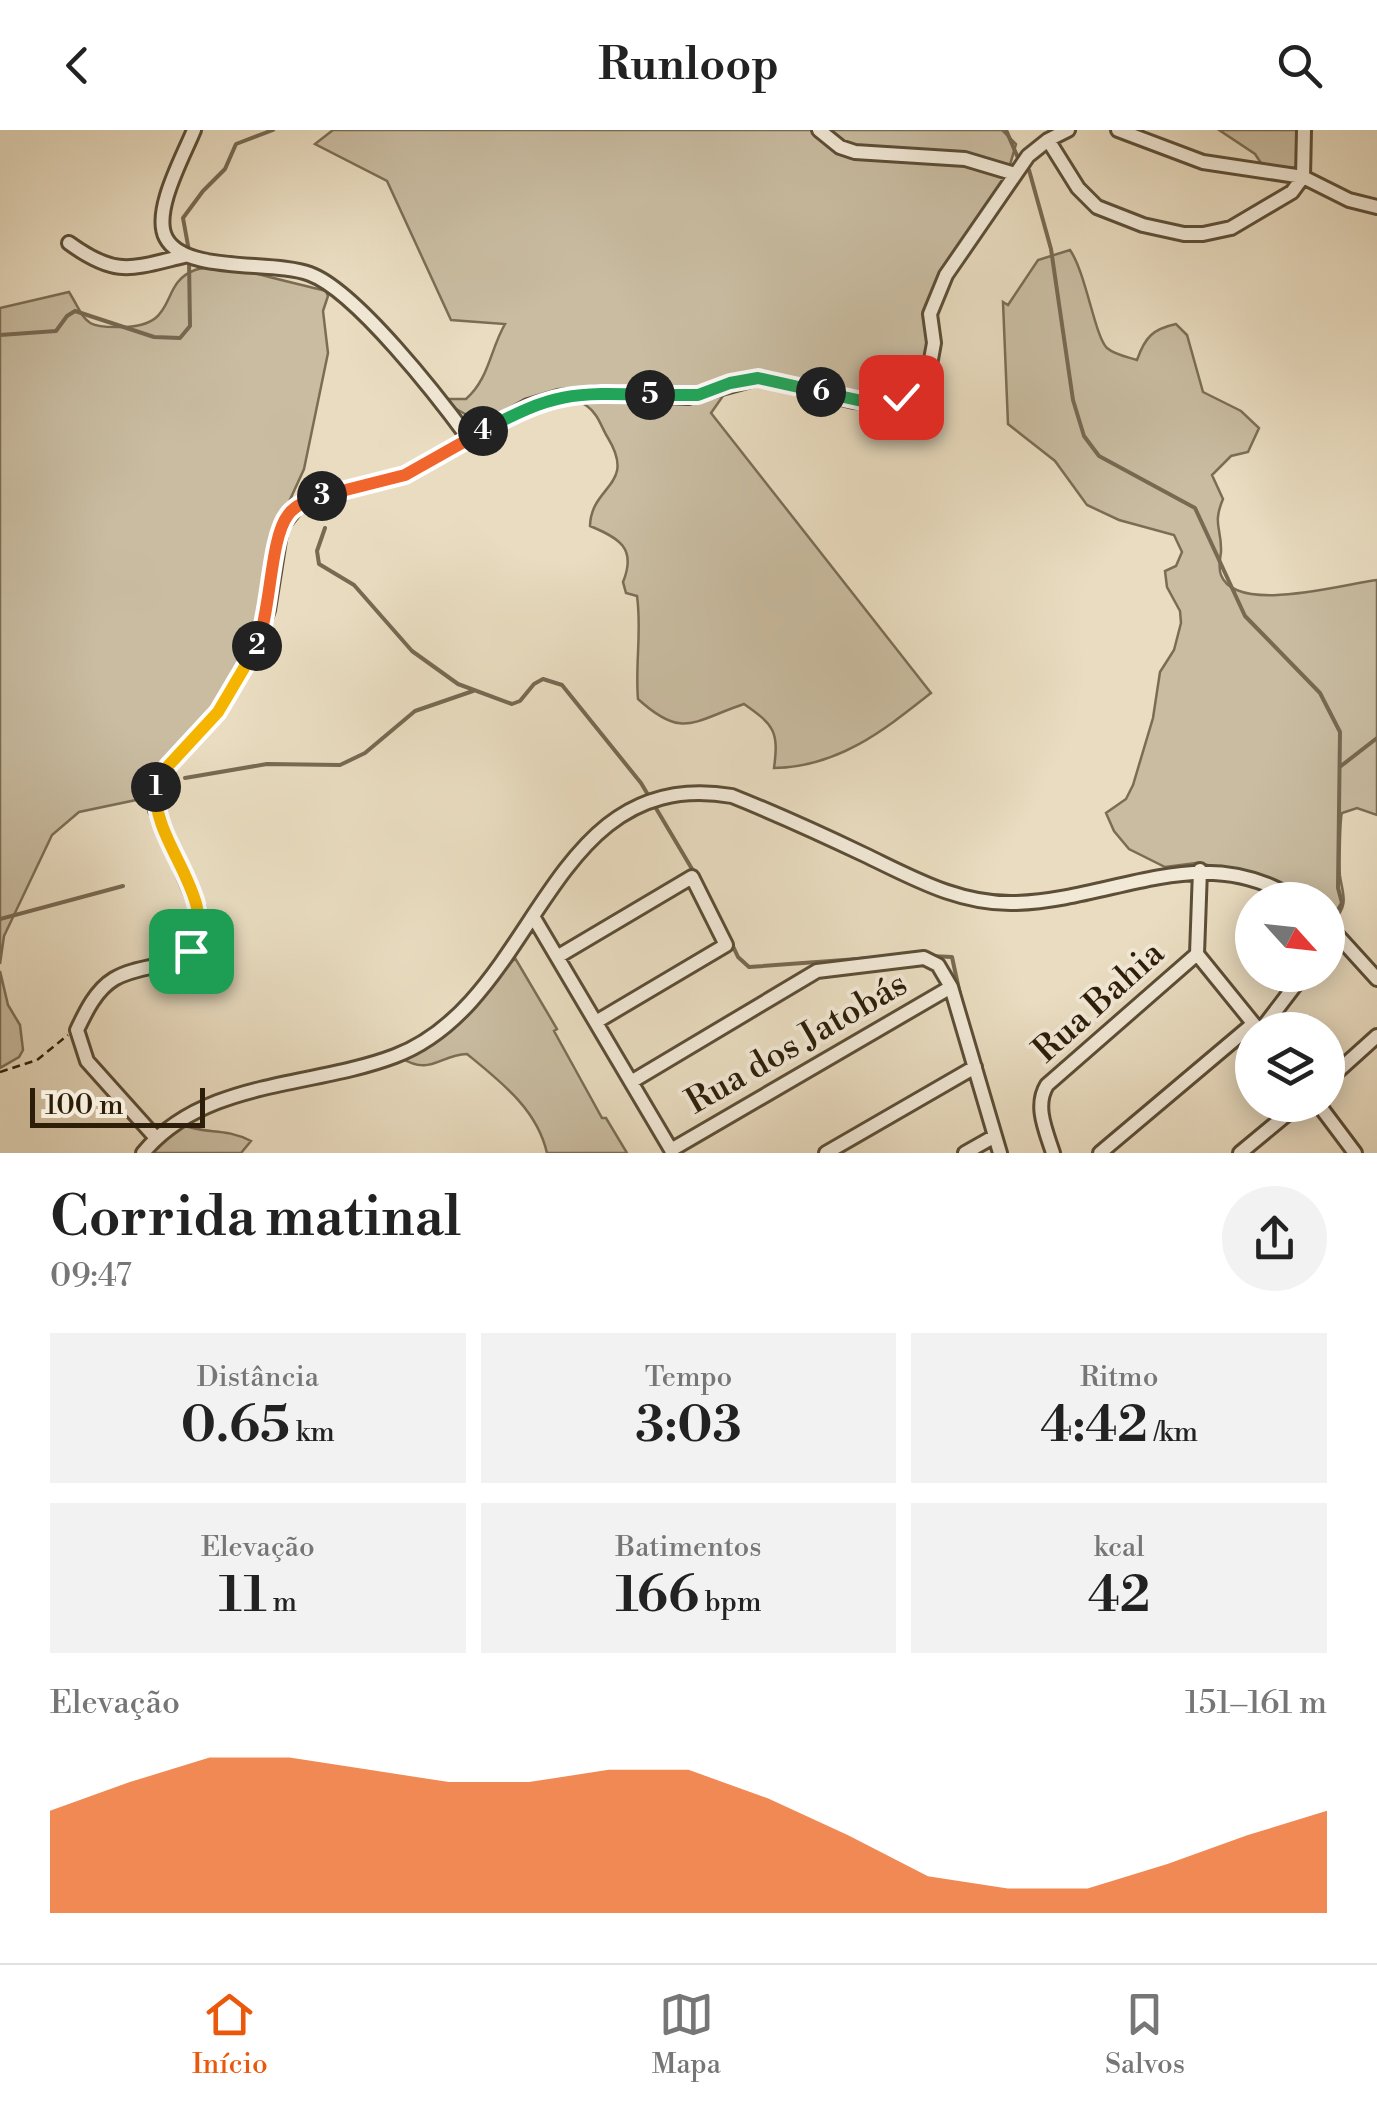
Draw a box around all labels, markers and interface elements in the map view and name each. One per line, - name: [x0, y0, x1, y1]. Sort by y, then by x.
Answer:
- text: Runloop: [598, 37, 779, 94]
- icon: back: [50, 38, 105, 93]
- icon: search: [1272, 38, 1327, 93]
- pin: [859, 355, 944, 440]
- pin: 6: [796, 367, 846, 417]
- pin: 5: [625, 370, 675, 420]
- icon: check: [874, 370, 929, 425]
- text: 6: [812, 374, 830, 409]
- text: 5: [641, 377, 659, 412]
- pin: 4: [458, 406, 508, 456]
- text: 4: [474, 413, 492, 448]
- pin: 3: [297, 471, 347, 521]
- text: 3: [314, 478, 330, 513]
- pin: 2: [232, 621, 282, 671]
- text: 2: [248, 628, 266, 663]
- pin: 1: [131, 762, 181, 812]
- text: 1: [149, 769, 163, 804]
- north arrow: [1235, 882, 1345, 992]
- map controls: [1235, 882, 1345, 1122]
- pin: [149, 909, 234, 994]
- icon: arrive: [164, 924, 219, 979]
- street label: Rua Bahia: [1025, 932, 1174, 1072]
- street label: Rua dos Jatobás: [678, 963, 915, 1124]
- button: layers: [1235, 1012, 1345, 1122]
- scale bar: [30, 1083, 205, 1128]
- text: 100 m: [45, 1088, 124, 1123]
- text: Corrida matinal: [50, 1184, 461, 1253]
- button: share: [1222, 1186, 1327, 1291]
- text: 09:47: [50, 1256, 132, 1296]
- text: Distância: [197, 1360, 319, 1395]
- text: Tempo: [645, 1360, 732, 1395]
- text: Ritmo: [1080, 1360, 1158, 1395]
- text: 0.65: [181, 1395, 290, 1457]
- text: 3:03: [635, 1395, 742, 1457]
- text: 4:42: [1040, 1395, 1148, 1457]
- text: km: [290, 1415, 335, 1450]
- text: /km: [1148, 1415, 1198, 1450]
- text: Elevação: [201, 1530, 315, 1565]
- text: Batimentos: [616, 1530, 761, 1565]
- text: kcal: [1094, 1530, 1145, 1565]
- text: 11: [219, 1565, 267, 1627]
- text: 166: [615, 1565, 699, 1627]
- text: 42: [1088, 1565, 1150, 1627]
- text: m: [267, 1585, 297, 1620]
- text: bpm: [699, 1585, 762, 1620]
- text: Elevação: [50, 1683, 180, 1723]
- text: 151–161 m: [1185, 1683, 1327, 1723]
- tab: Início: [192, 1987, 268, 2082]
- tab: Mapa: [652, 1987, 721, 2082]
- tab: Salvos: [1105, 1987, 1185, 2082]

